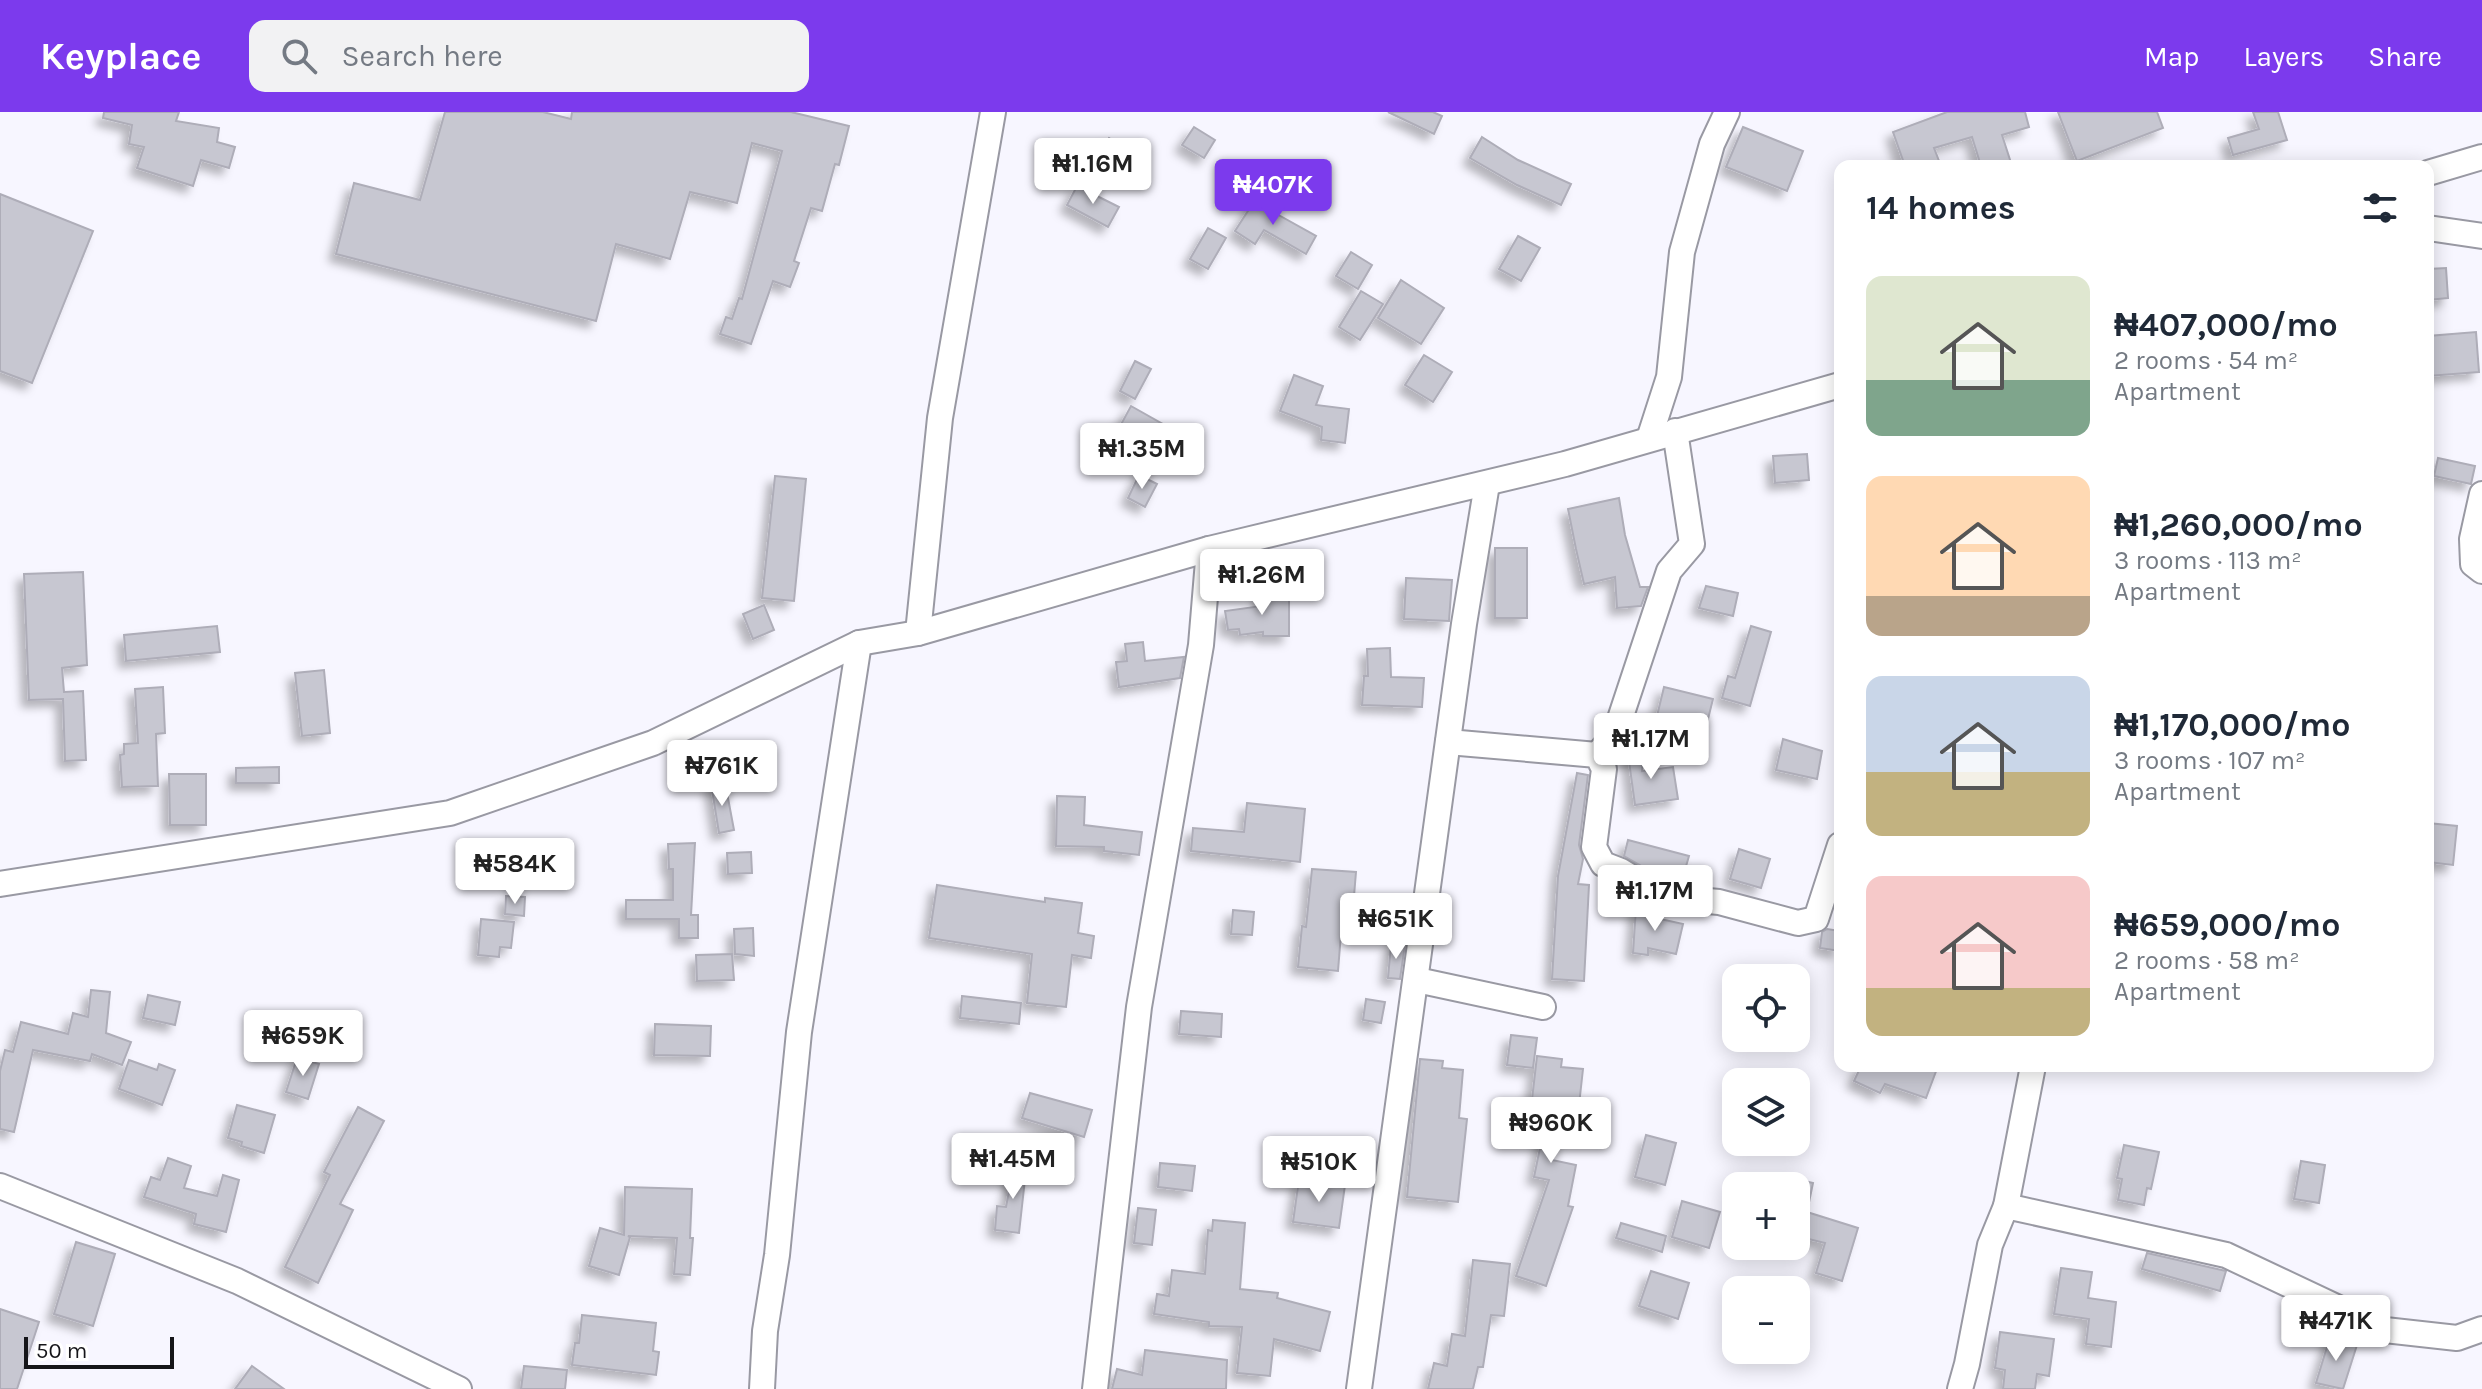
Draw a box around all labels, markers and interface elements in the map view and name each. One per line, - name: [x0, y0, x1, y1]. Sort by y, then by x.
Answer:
- search box: [249, 20, 809, 92]
- text: Keyplace: [40, 34, 201, 79]
- icon: search: [277, 34, 321, 78]
- text: Search here: [341, 38, 503, 74]
- text: Map: [2144, 40, 2199, 73]
- text: Layers: [2243, 40, 2324, 73]
- text: Share: [2368, 40, 2442, 73]
- pin: ₦1.16M: [1028, 138, 1158, 206]
- text: ₦1.16M: [1052, 148, 1134, 179]
- pin: ₦407K: [1217, 159, 1329, 227]
- text: ₦407K: [1233, 169, 1313, 200]
- icon: filters: [2358, 186, 2402, 230]
- text: 14 homes: [1866, 188, 2016, 228]
- text: ₦407,000/mo: [2114, 305, 2338, 345]
- icon: home: [1930, 308, 2026, 404]
- text: 2 rooms · 54 m²: [2114, 345, 2298, 376]
- text: Apartment: [2114, 376, 2241, 407]
- pin: ₦1.35M: [1077, 423, 1207, 491]
- text: ₦1.35M: [1098, 433, 1186, 464]
- text: ₦1,260,000/mo: [2114, 505, 2363, 545]
- icon: home: [1930, 508, 2026, 604]
- text: 3 rooms · 113 m²: [2114, 545, 2302, 576]
- pin: ₦1.26M: [1197, 549, 1327, 617]
- text: ₦1.26M: [1218, 559, 1306, 590]
- text: Apartment: [2114, 576, 2241, 607]
- text: ₦1,170,000/mo: [2114, 705, 2350, 745]
- icon: home: [1930, 708, 2026, 804]
- pin: ₦1.17M: [1586, 713, 1716, 781]
- text: ₦1.17M: [1612, 723, 1690, 754]
- pin: ₦761K: [666, 740, 778, 808]
- text: 3 rooms · 107 m²: [2114, 745, 2305, 776]
- text: ₦761K: [685, 750, 759, 781]
- text: Apartment: [2114, 776, 2241, 807]
- pin: ₦584K: [459, 838, 571, 906]
- text: ₦584K: [473, 848, 557, 879]
- pin: ₦1.17M: [1590, 865, 1720, 933]
- text: ₦1.17M: [1616, 875, 1694, 906]
- pin: ₦651K: [1340, 893, 1452, 961]
- text: ₦651K: [1358, 903, 1434, 934]
- text: ₦659,000/mo: [2114, 905, 2340, 945]
- icon: home: [1930, 908, 2026, 1004]
- text: 2 rooms · 58 m²: [2114, 945, 2300, 976]
- map controls: [1722, 964, 1810, 1364]
- button: locate: [1722, 964, 1810, 1052]
- text: Apartment: [2114, 976, 2241, 1007]
- pin: ₦659K: [247, 1010, 359, 1078]
- text: ₦659K: [262, 1020, 344, 1051]
- button: layers: [1722, 1068, 1810, 1156]
- pin: ₦960K: [1495, 1097, 1607, 1165]
- text: ₦960K: [1509, 1107, 1593, 1138]
- pin: ₦1.45M: [948, 1133, 1078, 1201]
- pin: ₦510K: [1263, 1136, 1375, 1204]
- text: ₦1.45M: [970, 1143, 1056, 1174]
- text: ₦510K: [1281, 1146, 1357, 1177]
- button: +: [1722, 1172, 1810, 1260]
- button: −: [1722, 1276, 1810, 1364]
- pin: ₦471K: [2280, 1295, 2392, 1363]
- text: ₦471K: [2299, 1305, 2373, 1336]
- scale bar: [24, 1333, 174, 1369]
- text: 50 m: [36, 1338, 87, 1364]

